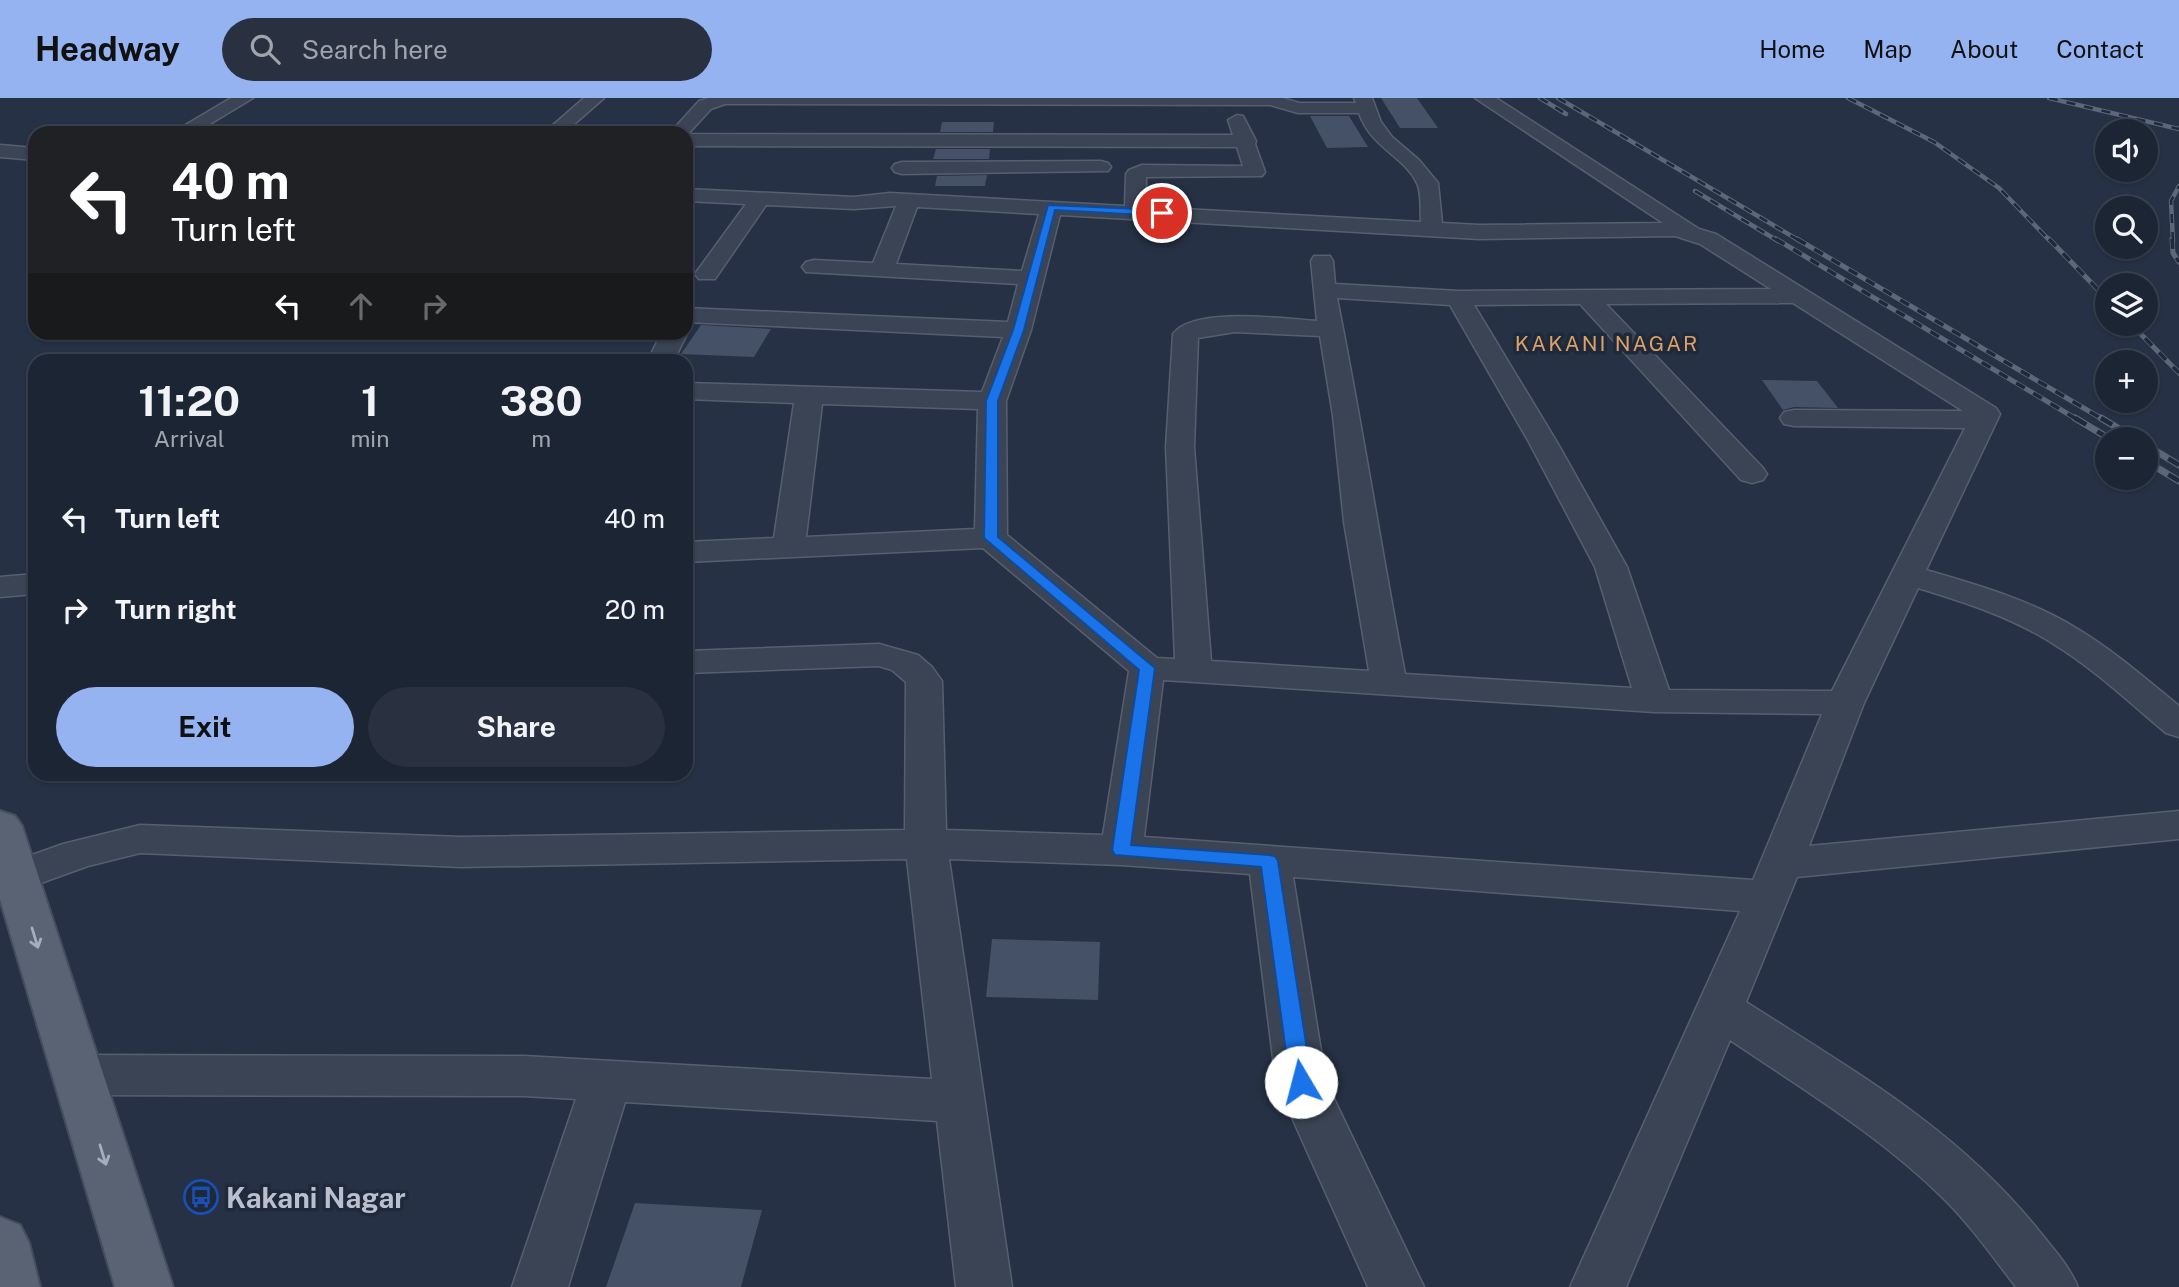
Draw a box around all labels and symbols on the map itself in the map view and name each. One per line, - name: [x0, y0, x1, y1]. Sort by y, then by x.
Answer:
- pin: [1132, 183, 1192, 243]
- district label: KAKANI NAGAR: [1515, 331, 1699, 356]
- one-way arrow: [30, 927, 43, 949]
- position arrow: [1264, 1045, 1338, 1119]
- one-way arrow: [97, 1144, 110, 1166]
- bus stop icon: Kakani Nagar: [182, 1178, 220, 1216]
- place label: Kakani Nagar: [226, 1181, 406, 1214]

